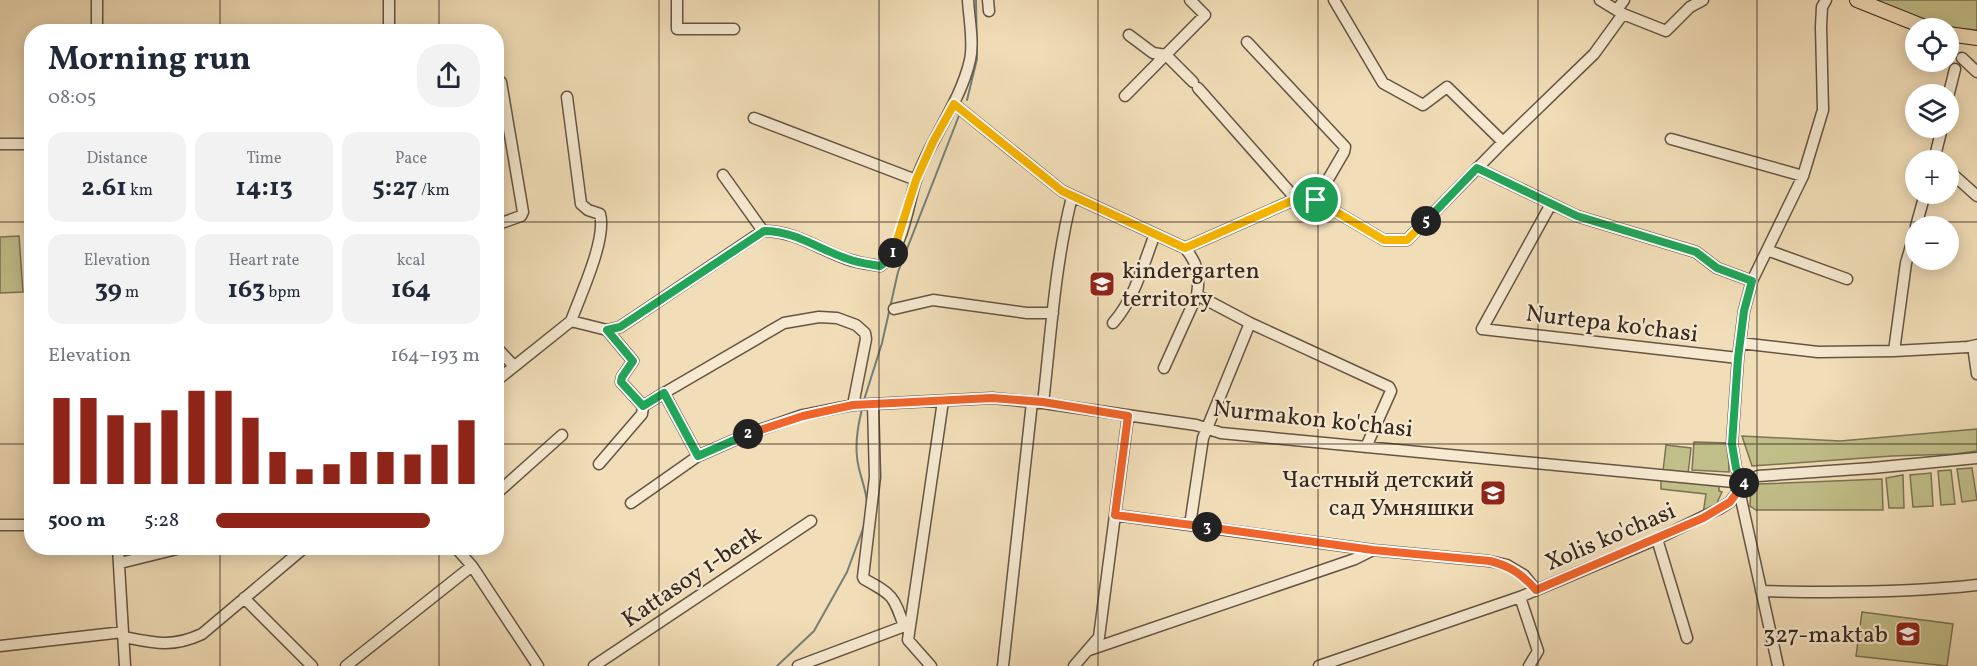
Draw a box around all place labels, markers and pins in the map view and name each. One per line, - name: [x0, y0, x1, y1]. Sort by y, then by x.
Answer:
- pin: [1290, 174, 1341, 225]
- pin: 5: [1411, 206, 1441, 236]
- pin: 1: [878, 238, 908, 268]
- place label: kindergarten territory: [1122, 255, 1260, 317]
- school or university icon: kindergarten territory: [1087, 269, 1117, 299]
- pin: 2: [733, 419, 763, 449]
- place label: Частный детский сад Умняшки: [1282, 464, 1474, 526]
- pin: 4: [1729, 468, 1759, 498]
- school or university icon: Частный детский сад Умняшки: [1478, 478, 1508, 508]
- pin: 3: [1192, 512, 1222, 542]
- place label: 327-maktab: [1763, 619, 1888, 653]
- school or university icon: 327-maktab: [1893, 619, 1923, 649]

